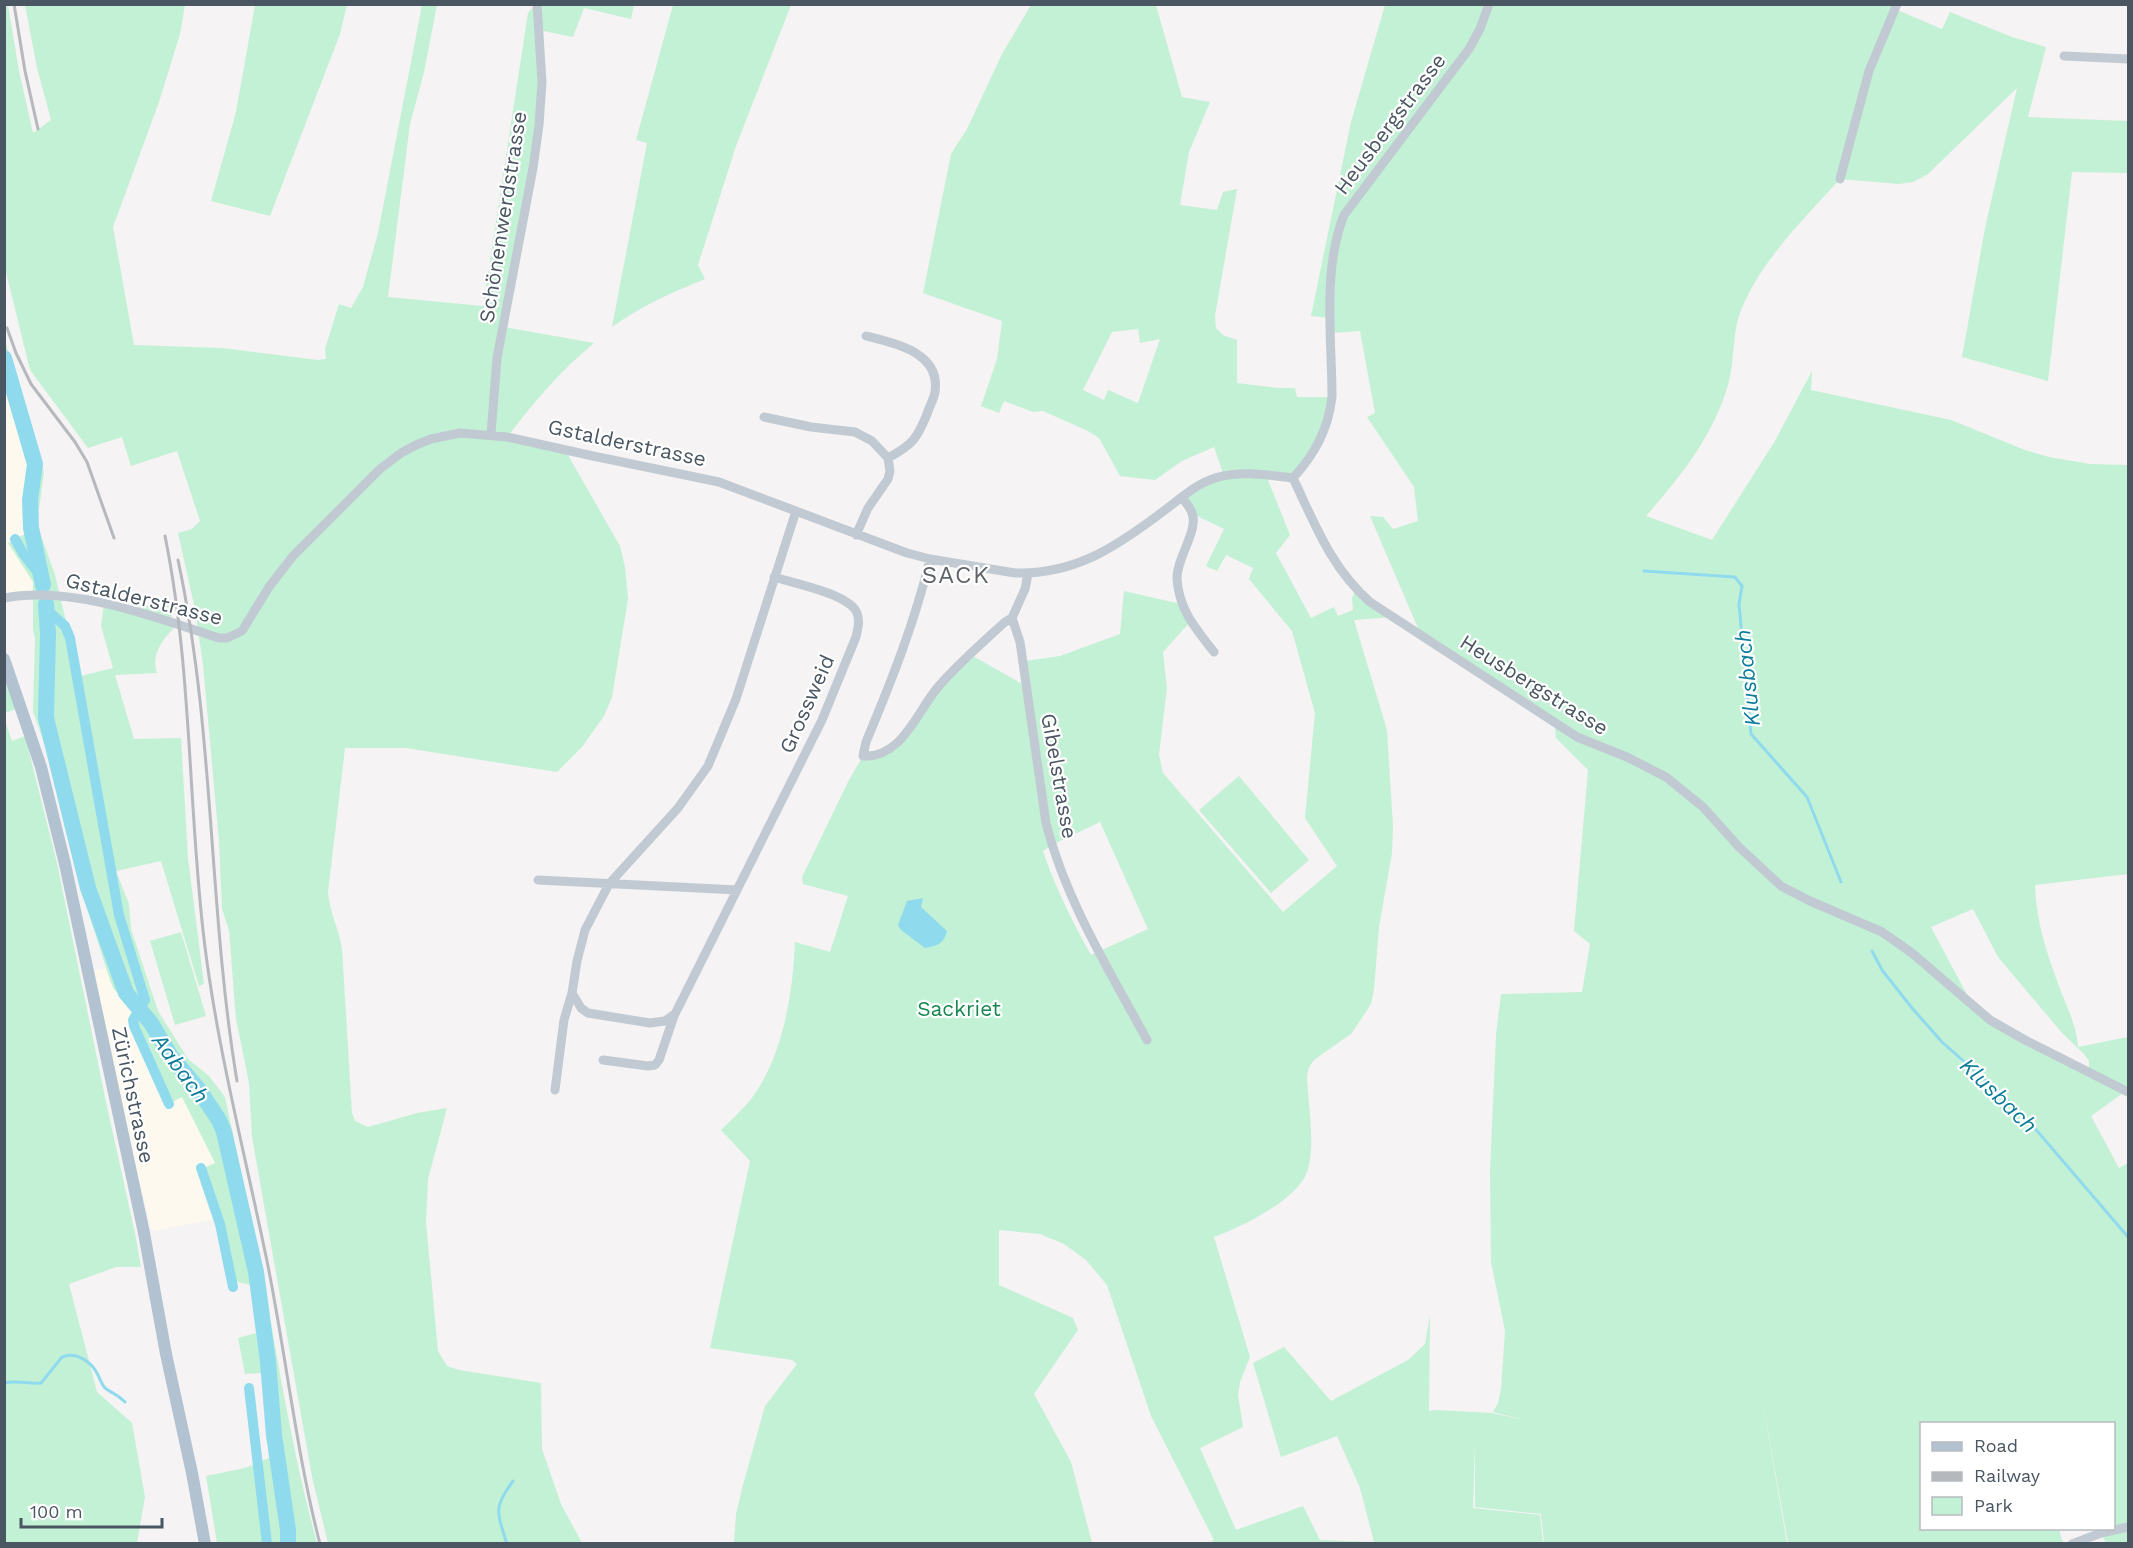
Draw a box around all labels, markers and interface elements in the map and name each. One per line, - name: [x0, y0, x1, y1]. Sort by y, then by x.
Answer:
- street label: Heusbergstrasse: [1328, 48, 1451, 199]
- street label: Schönenwerdstrasse: [473, 109, 532, 324]
- street label: Gstalderstrasse: [546, 414, 708, 471]
- district label: SACK: [922, 561, 990, 589]
- street label: Gstalderstrasse: [63, 567, 225, 630]
- water label: Klusbach: [1730, 628, 1765, 728]
- street label: Heusbergstrasse: [1455, 629, 1613, 740]
- street label: Grossweid: [774, 650, 839, 757]
- street label: Gibelstrasse: [1036, 711, 1083, 841]
- park label: Sackriet: [917, 996, 1001, 1021]
- street label: Zürichstrasse: [107, 1024, 160, 1165]
- water label: Aabach: [146, 1028, 214, 1108]
- water label: Klusbach: [1955, 1053, 2042, 1138]
- legend: [1920, 1422, 2115, 1530]
- text: Road: [1974, 1435, 2018, 1456]
- text: Railway: [1974, 1465, 2041, 1486]
- scale bar: [21, 1491, 162, 1529]
- text: Park: [1974, 1495, 2013, 1516]
- text: 100 m: [30, 1501, 83, 1522]

